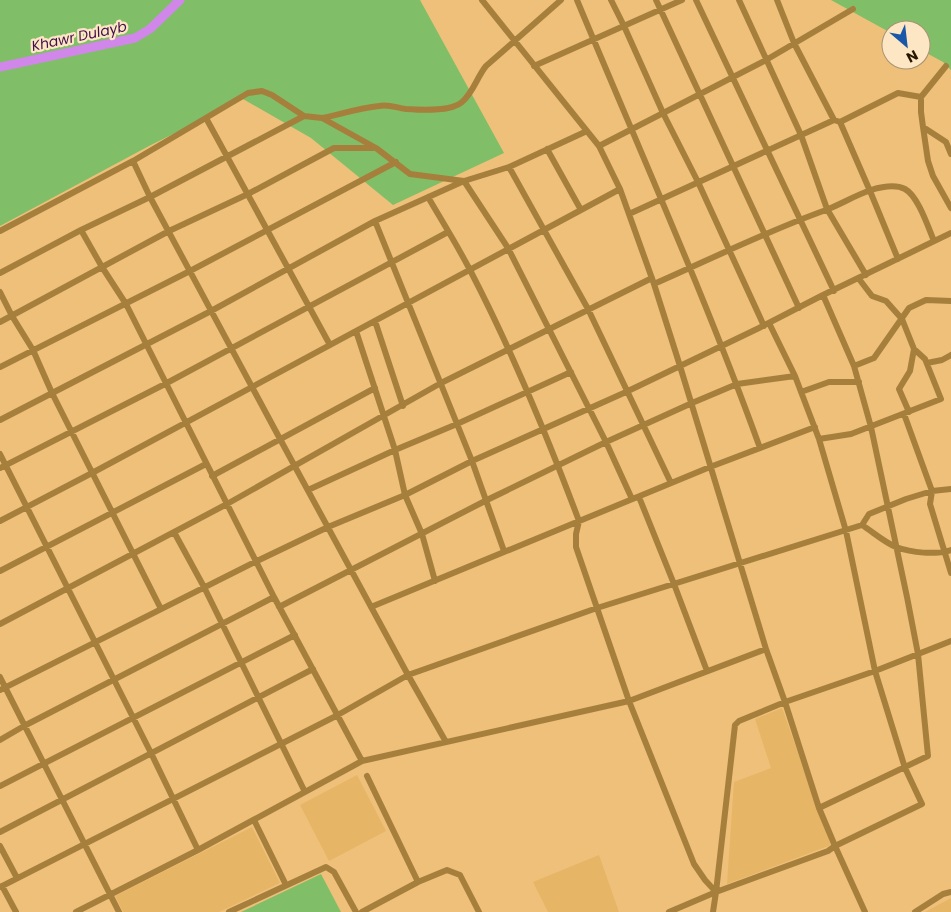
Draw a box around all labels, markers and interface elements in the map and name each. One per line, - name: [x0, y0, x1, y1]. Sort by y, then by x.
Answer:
- water label: Khawr Dulayb: [30, 16, 128, 56]
- north arrow: [881, 20, 931, 70]
- text: N: [903, 45, 921, 68]

